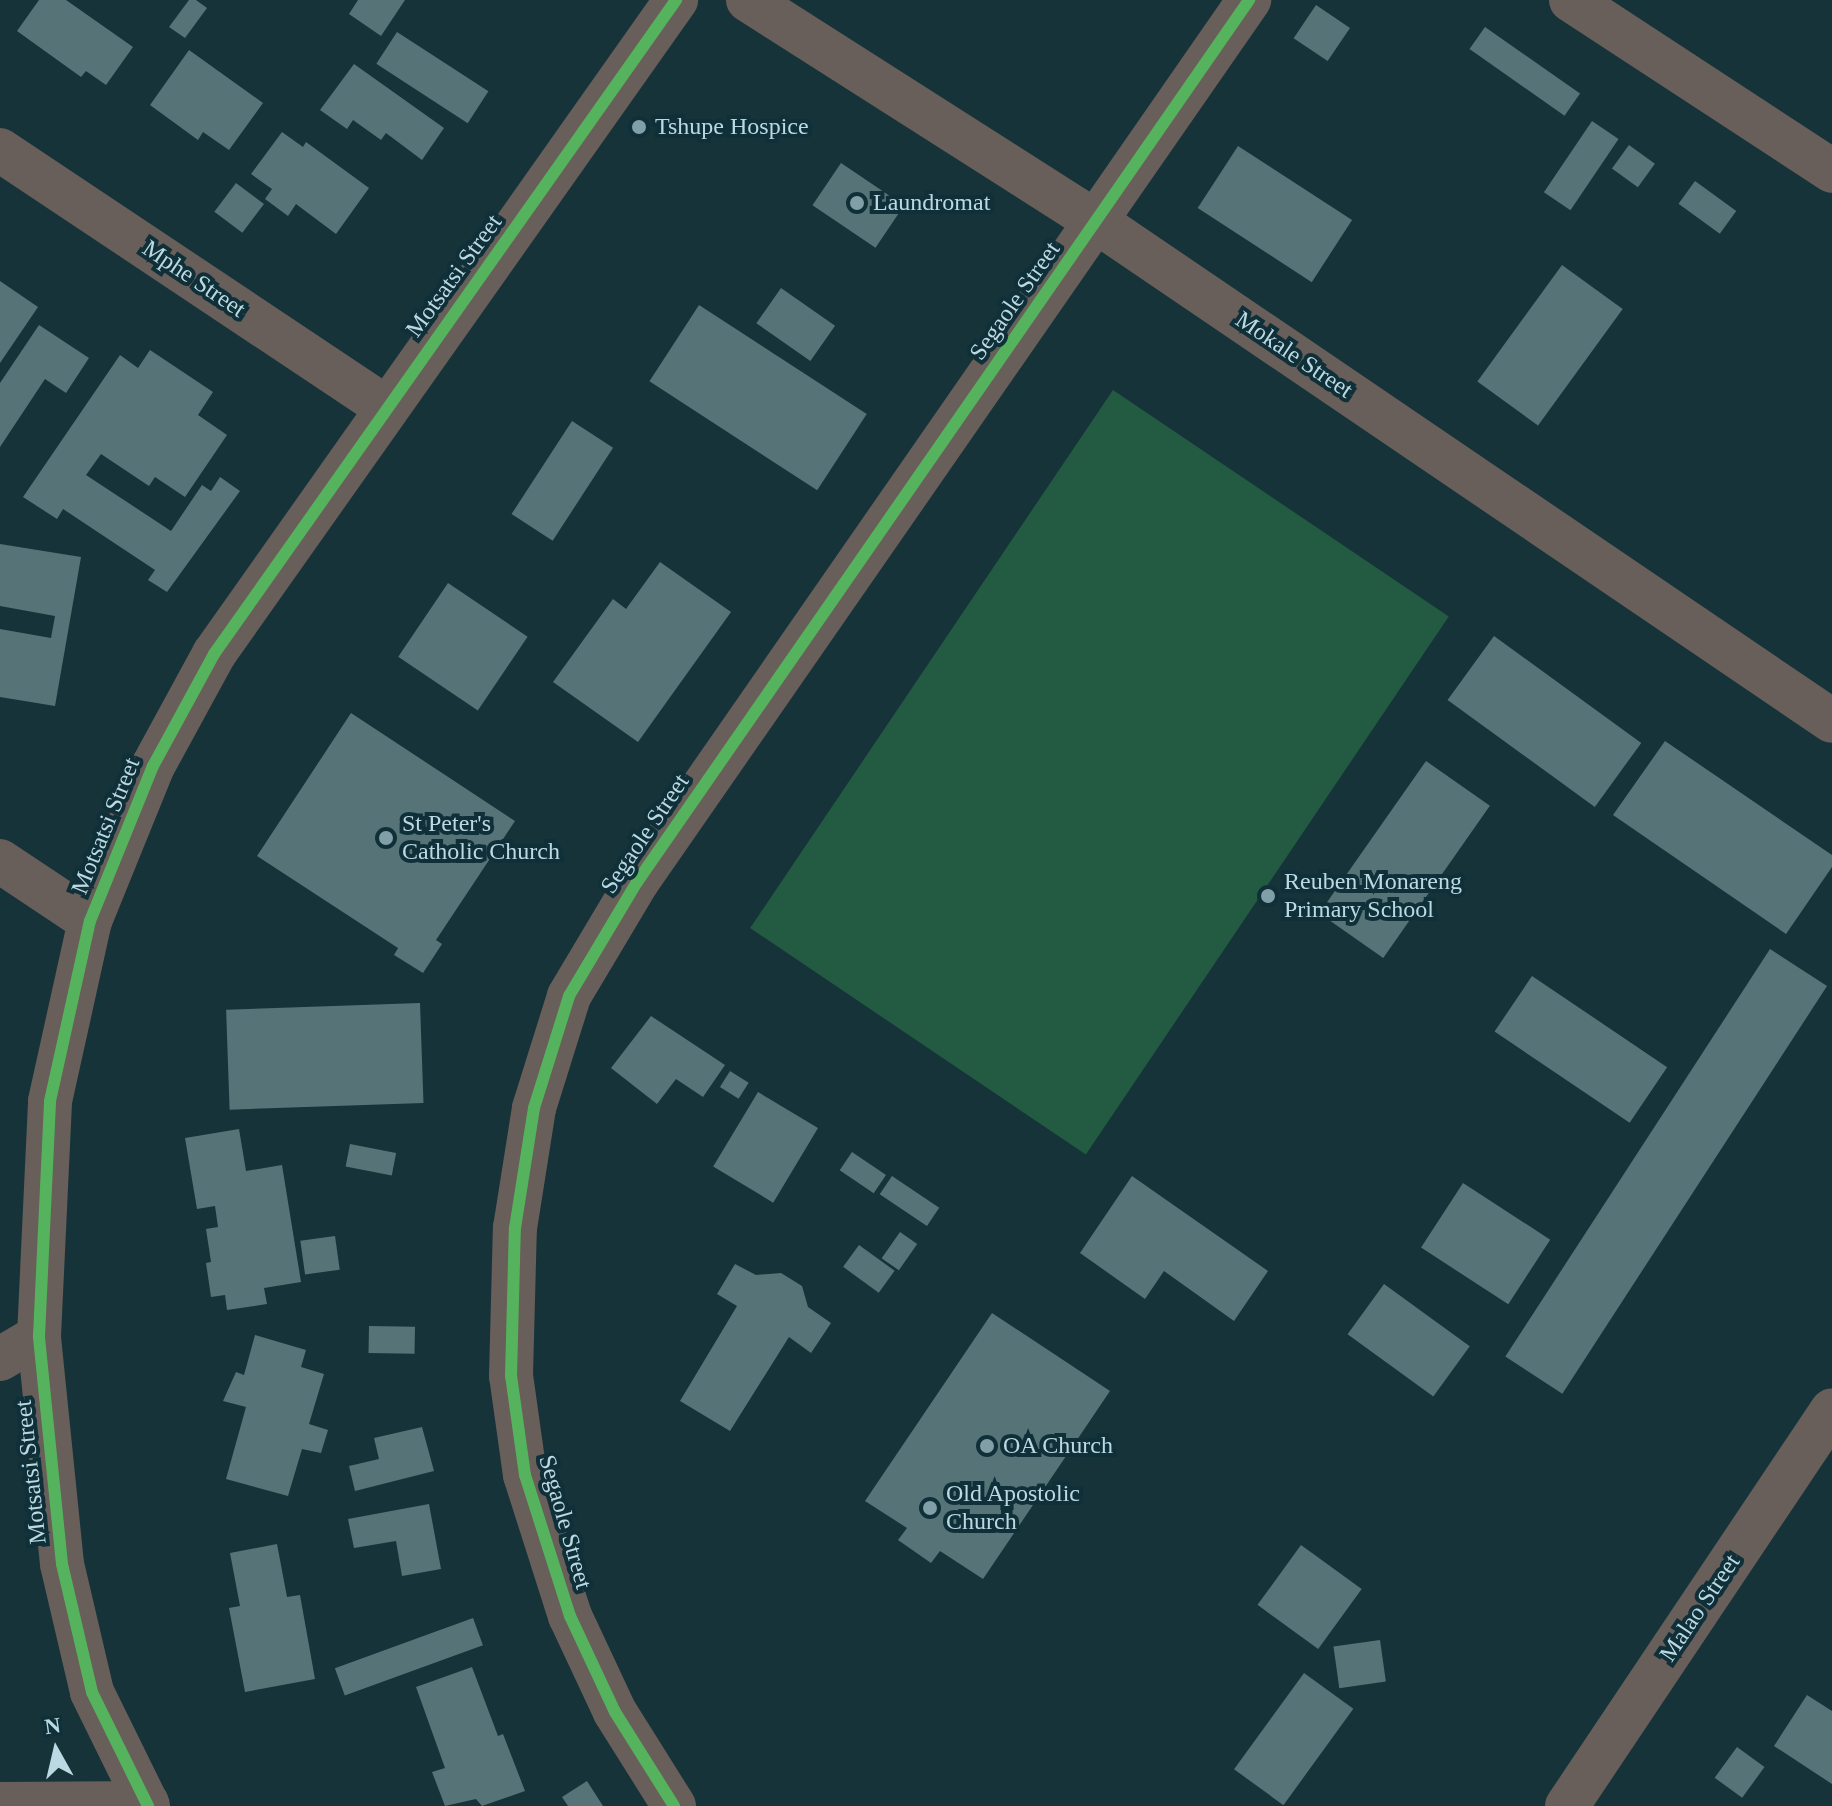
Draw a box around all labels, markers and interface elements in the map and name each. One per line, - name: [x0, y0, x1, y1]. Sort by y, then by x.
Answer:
- place label: Tshupe Hospice: [655, 113, 809, 141]
- marker: Tshupe Hospice: [630, 118, 648, 136]
- place label: Laundromat: [873, 189, 990, 217]
- marker: Laundromat: [848, 194, 866, 212]
- street label: Motsatsi Street: [400, 209, 508, 343]
- street label: Mphe Street: [137, 234, 251, 324]
- street label: Segaole Street: [964, 236, 1066, 366]
- street label: Mokale Street: [1230, 305, 1358, 405]
- street label: Motsatsi Street: [66, 754, 146, 898]
- street label: Segaole Street: [594, 769, 696, 899]
- place label: St Peter's Catholic Church: [402, 810, 560, 866]
- marker: St Peter's Catholic Church: [377, 829, 395, 847]
- place label: Reuben Monareng Primary School: [1284, 868, 1462, 924]
- marker: Reuben Monareng Primary School: [1259, 887, 1277, 905]
- street label: Motsatsi Street: [9, 1399, 53, 1545]
- place label: OA Church: [1003, 1432, 1114, 1460]
- marker: OA Church: [978, 1437, 996, 1455]
- street label: Segaole Street: [532, 1452, 598, 1592]
- place label: Old Apostolic Church: [946, 1480, 1081, 1536]
- marker: Old Apostolic Church: [921, 1499, 939, 1517]
- street label: Malao Street: [1654, 1549, 1746, 1667]
- north arrow: [16, 1710, 96, 1790]
- text: N: [43, 1712, 62, 1739]

